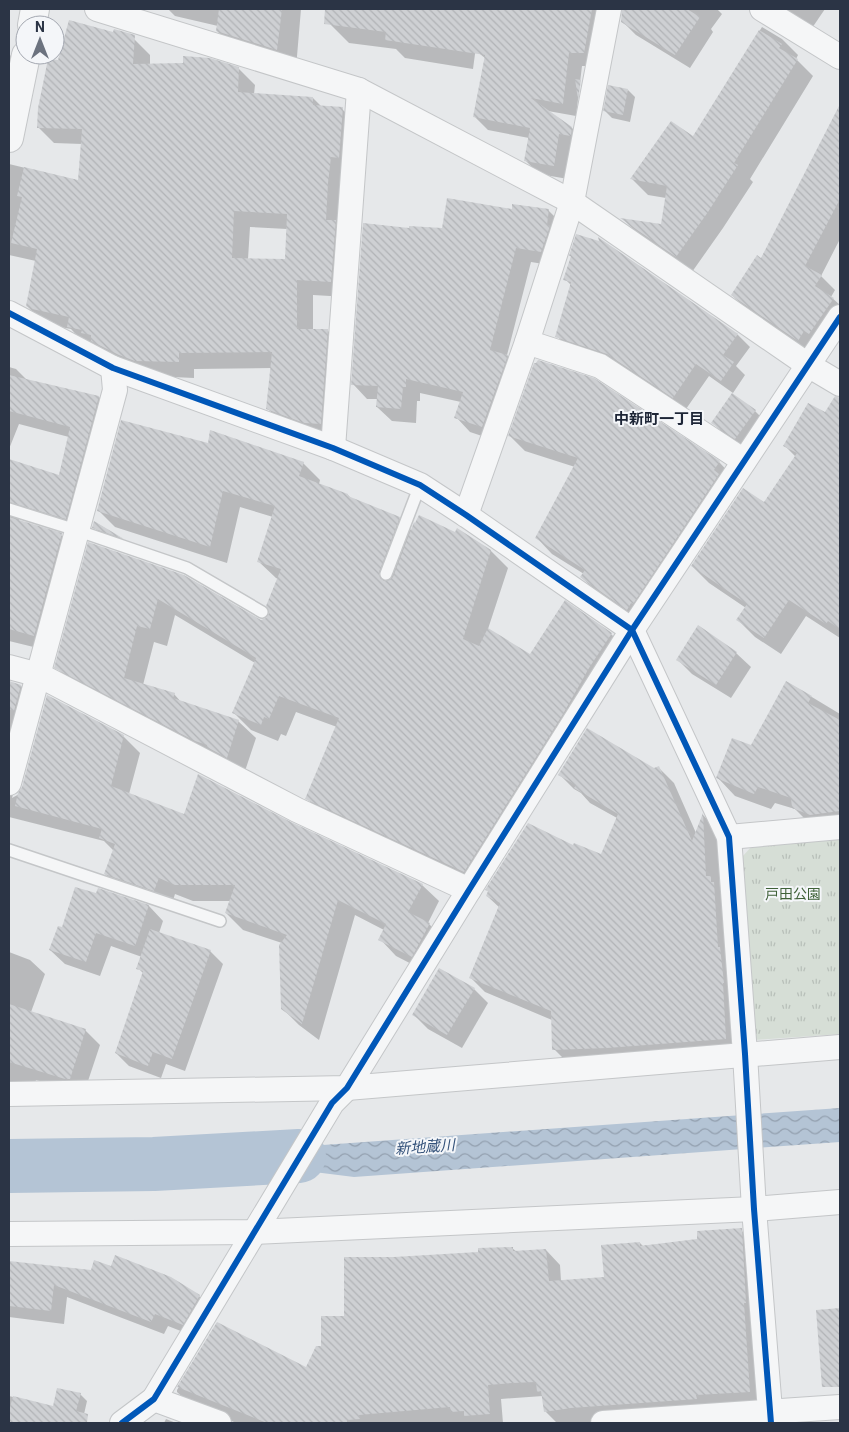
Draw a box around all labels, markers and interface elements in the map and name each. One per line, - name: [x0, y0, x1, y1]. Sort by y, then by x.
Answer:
- north arrow: [15, 15, 65, 65]
- text: N: [35, 19, 45, 35]
- district label: 中新町一丁目: [614, 410, 704, 428]
- park label: 戸田公園: [765, 886, 821, 902]
- water label: 新地蔵川: [394, 1136, 458, 1158]

